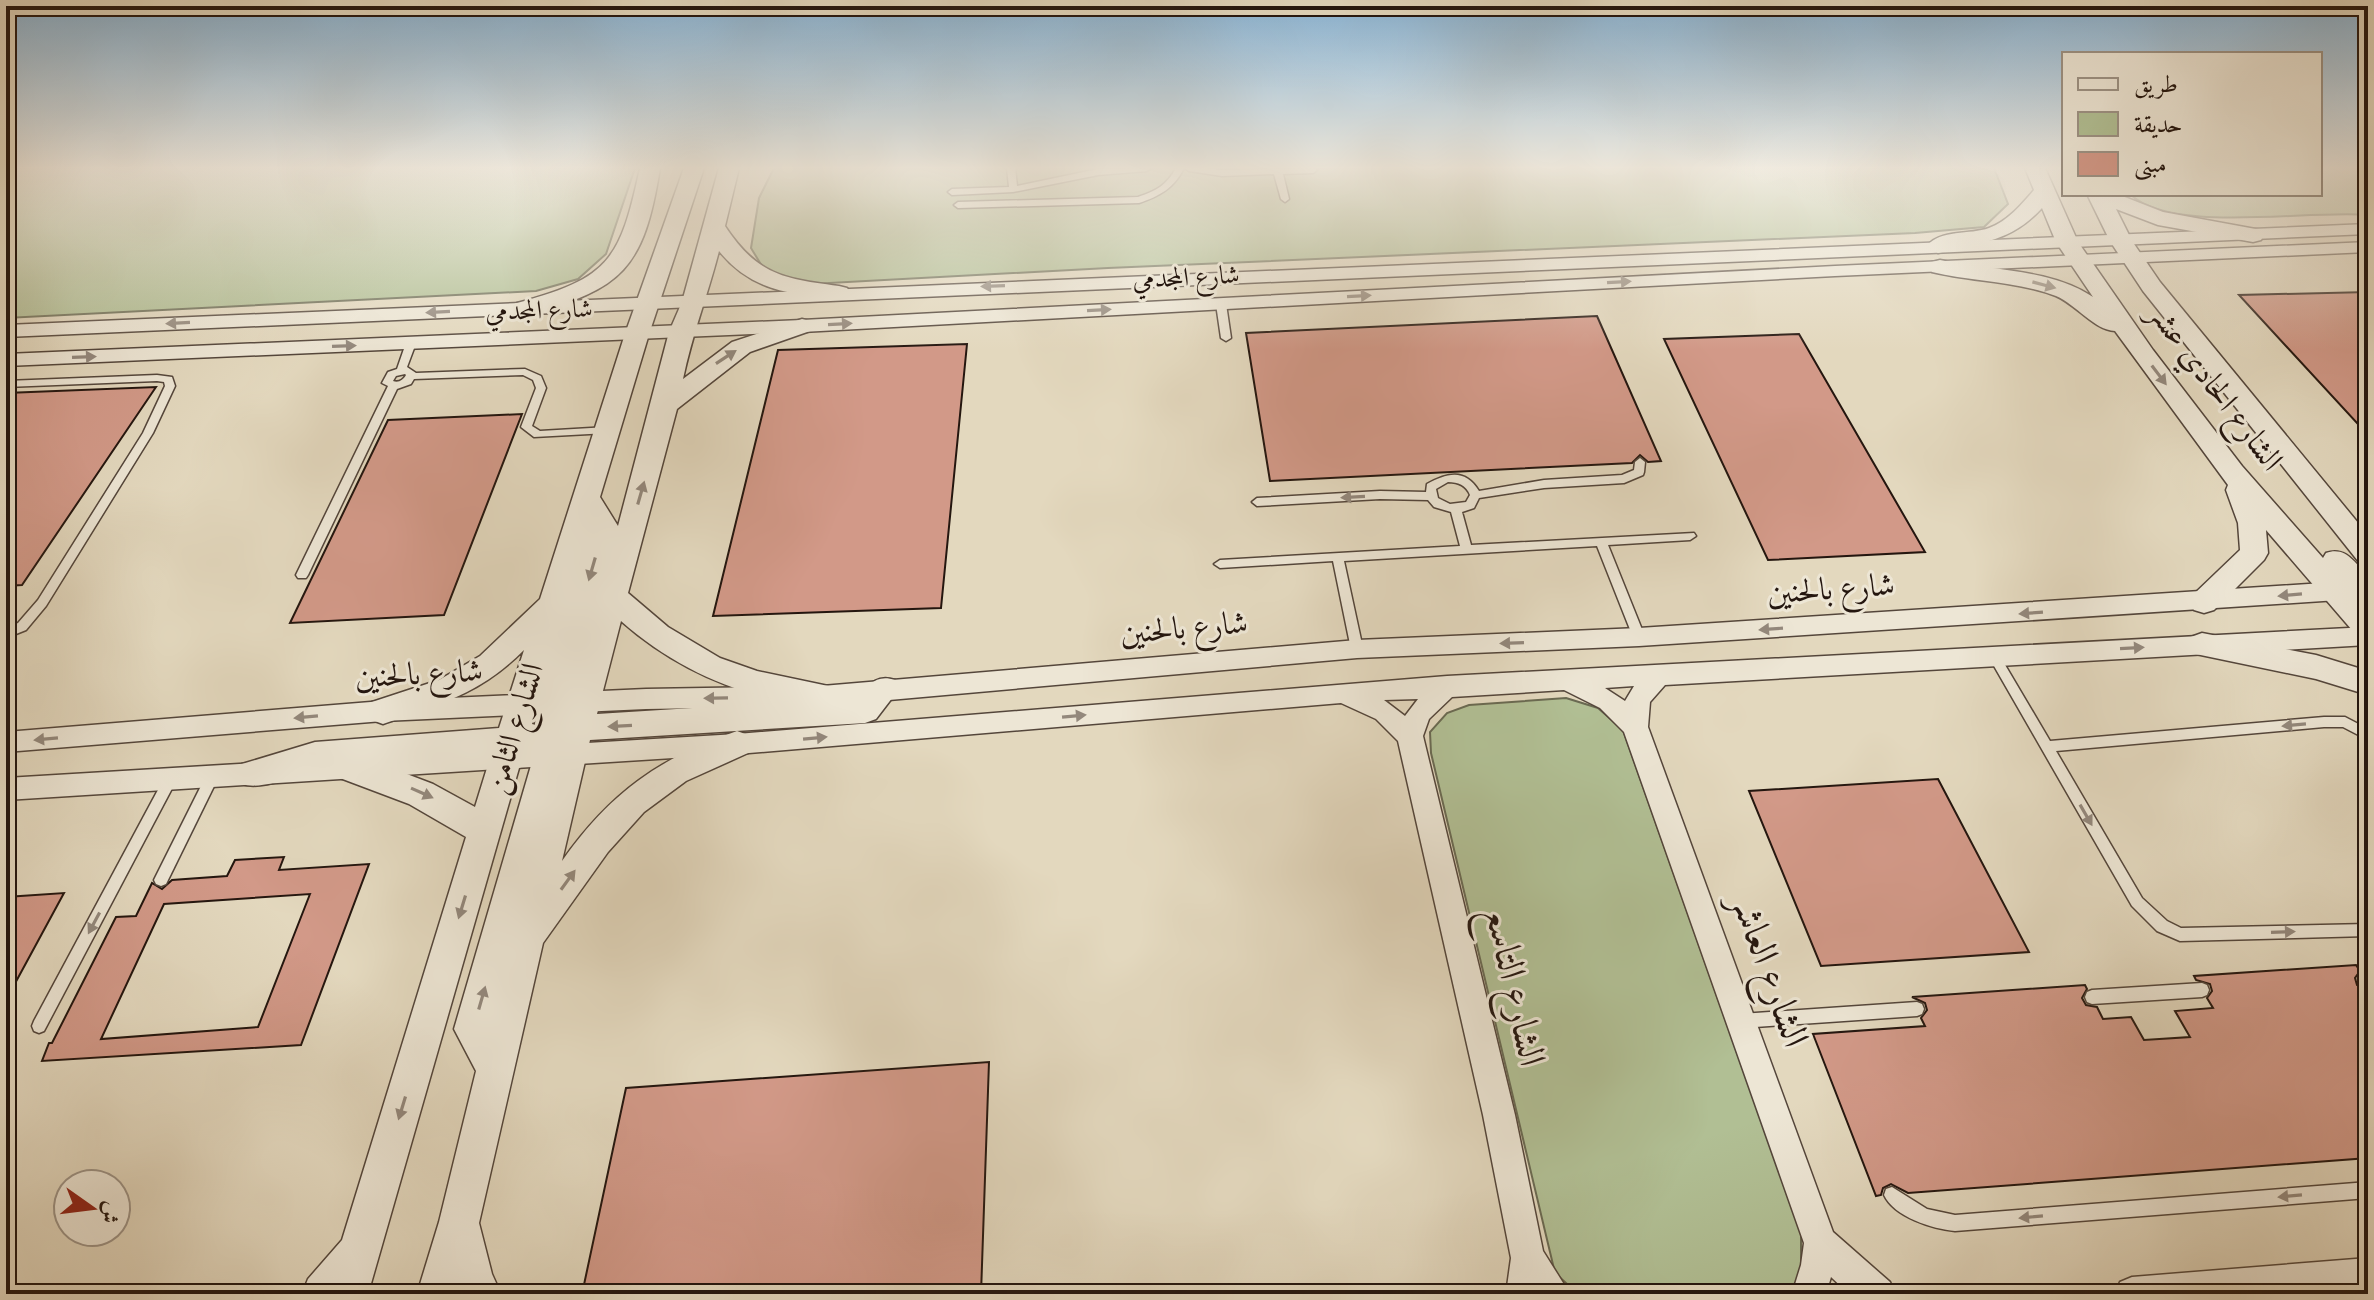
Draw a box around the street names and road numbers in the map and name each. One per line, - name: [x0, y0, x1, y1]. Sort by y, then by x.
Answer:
- street label: شارع المجدمي: [1131, 258, 1241, 301]
- street label: شارع المجدمي: [485, 292, 593, 333]
- street label: الشارع الحادي عشر: [2133, 292, 2293, 482]
- street label: شارع بالحنين: [1765, 564, 1897, 619]
- street label: شارع بالحنين: [1118, 602, 1250, 659]
- street label: شارع بالحنين: [354, 650, 484, 703]
- street label: الشارع الثامن: [474, 658, 559, 800]
- street label: الشارع العاشر: [1713, 883, 1820, 1056]
- street label: الشارع التاسع: [1465, 902, 1557, 1073]

